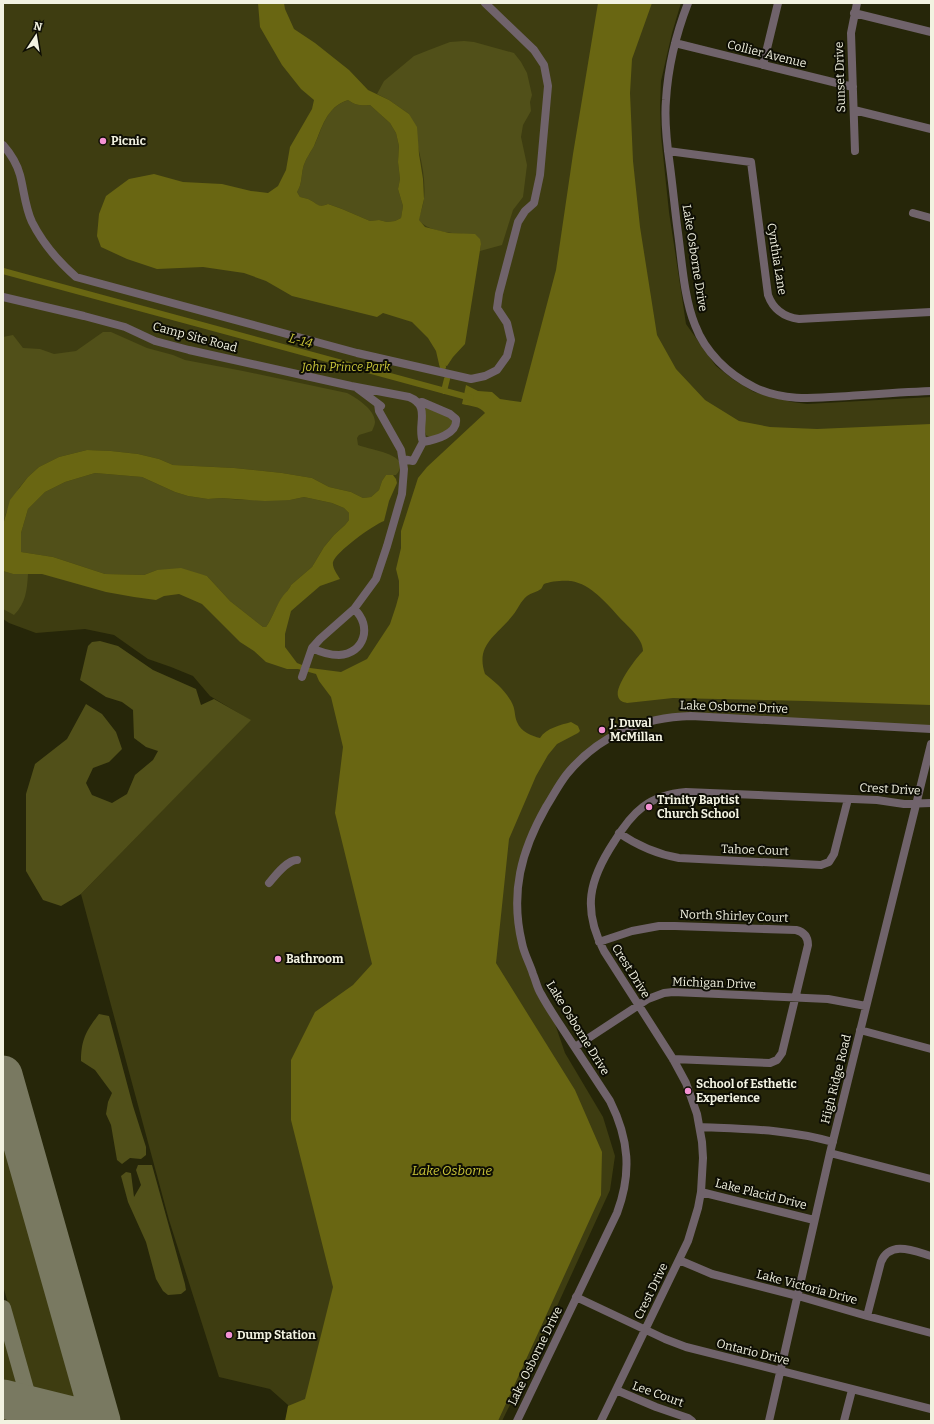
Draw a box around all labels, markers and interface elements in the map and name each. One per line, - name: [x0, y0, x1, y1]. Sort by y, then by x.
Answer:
- north arrow: [16, 16, 56, 56]
- text: N: [32, 19, 44, 34]
- street label: Collier Avenue: [726, 37, 808, 71]
- street label: Sunset Drive: [832, 41, 848, 113]
- place label: Picnic: [111, 134, 146, 148]
- marker: Picnic: [98, 136, 108, 146]
- street label: Lake Osborne Drive: [680, 204, 710, 312]
- street label: Cynthia Lane: [764, 222, 790, 296]
- street label: Camp Site Road: [151, 319, 239, 355]
- water label: L-14: [287, 330, 314, 351]
- park label: John Prince Park: [301, 360, 391, 374]
- street label: Lake Osborne Drive: [680, 698, 788, 716]
- place label: J. Duval McMillan: [609, 716, 663, 744]
- marker: J. Duval McMillan: [597, 725, 607, 735]
- street label: Crest Drive: [859, 780, 921, 798]
- place label: Trinity Baptist Church School: [657, 793, 740, 821]
- marker: Trinity Baptist Church School: [644, 802, 654, 812]
- street label: Tahoe Court: [721, 842, 790, 858]
- street label: North Shirley Court: [679, 907, 789, 925]
- street label: Crest Drive: [609, 941, 653, 1001]
- place label: Bathroom: [286, 952, 344, 966]
- marker: Bathroom: [273, 954, 283, 964]
- street label: Michigan Drive: [672, 975, 756, 991]
- street label: Lake Osborne Drive: [543, 978, 613, 1078]
- street label: High Ridge Road: [818, 1033, 854, 1125]
- place label: School of Esthetic Experience: [696, 1077, 797, 1105]
- marker: School of Esthetic Experience: [683, 1086, 693, 1096]
- water label: Lake Osborne: [412, 1163, 492, 1178]
- street label: Lake Placid Drive: [714, 1176, 808, 1212]
- street label: Crest Drive: [631, 1260, 671, 1322]
- street label: Lake Victoria Drive: [755, 1267, 859, 1307]
- street label: Lake Osborne Drive: [505, 1304, 565, 1408]
- place label: Dump Station: [237, 1328, 316, 1342]
- marker: Dump Station: [224, 1330, 234, 1340]
- street label: Ontario Drive: [715, 1336, 791, 1368]
- street label: Lee Court: [631, 1378, 686, 1410]

